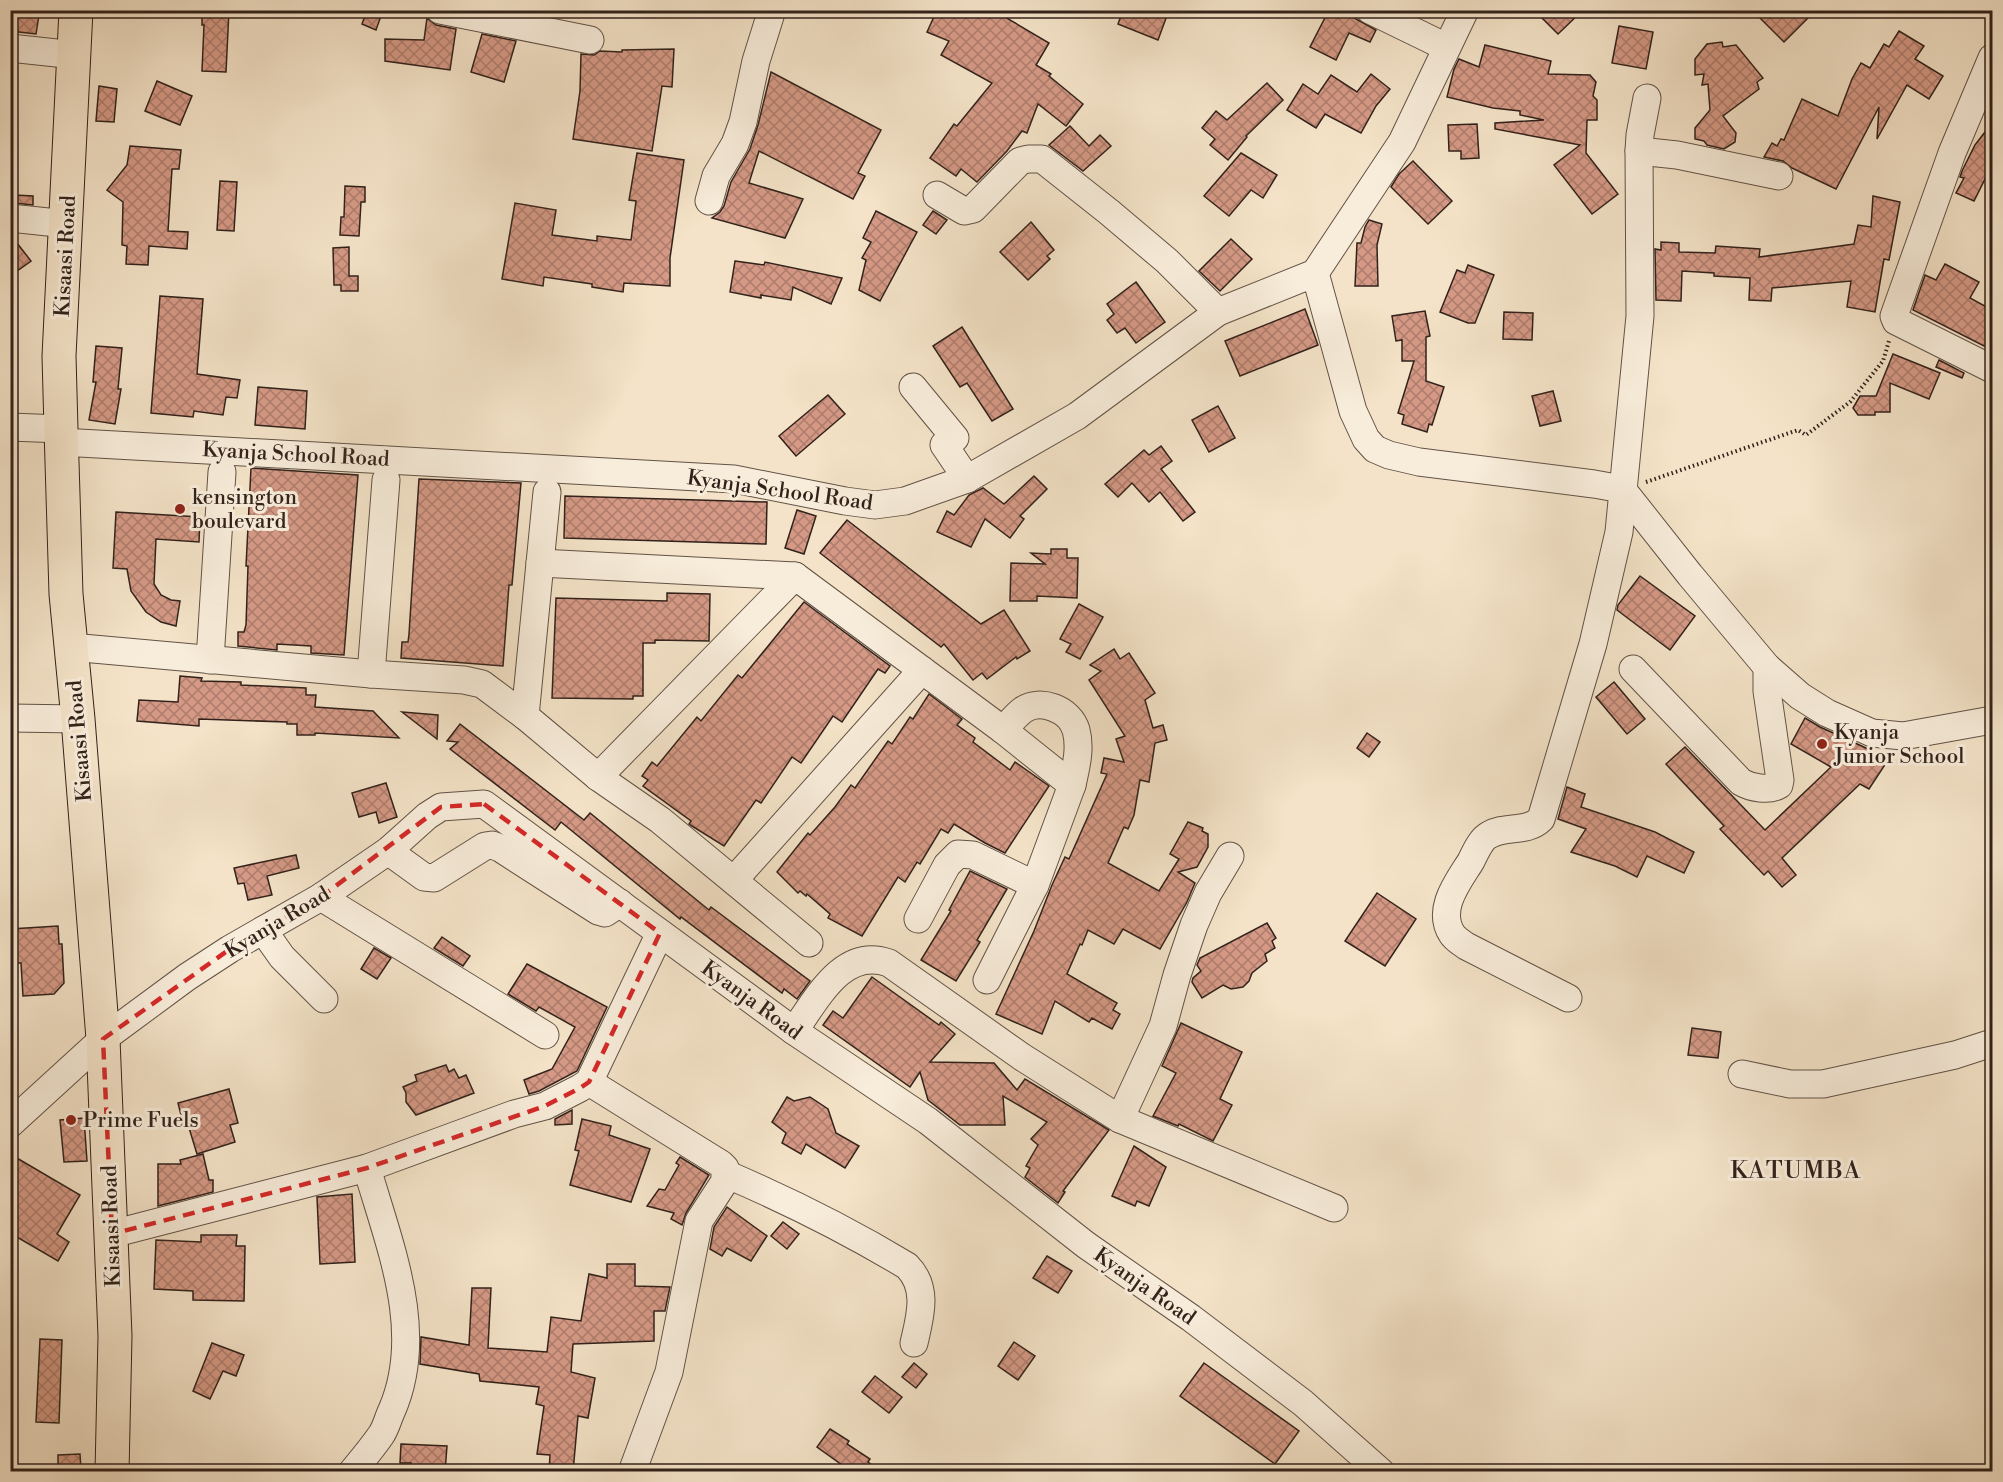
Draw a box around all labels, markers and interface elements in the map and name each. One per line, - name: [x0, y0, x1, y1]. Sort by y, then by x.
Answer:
- street label: Kisaasi Road: [50, 194, 82, 318]
- street label: Kyanja School Road: [202, 437, 390, 473]
- street label: Kyanja School Road: [685, 465, 875, 517]
- place label: kensington boulevard: [192, 485, 297, 535]
- marker: kensington boulevard: [173, 502, 187, 516]
- street label: Kisaasi Road: [62, 679, 98, 803]
- place label: Kyanja Junior School: [1833, 720, 1964, 770]
- marker: Kyanja Junior School: [1815, 737, 1829, 751]
- street label: Kyanja Road: [220, 881, 335, 964]
- street label: Kyanja Road: [696, 956, 807, 1046]
- place label: Prime Fuels: [83, 1108, 199, 1134]
- marker: Prime Fuels: [64, 1113, 78, 1127]
- district label: KATUMBA: [1730, 1156, 1862, 1186]
- street label: Kisaasi Road: [97, 1165, 127, 1287]
- street label: Kyanja Road: [1089, 1242, 1200, 1331]

